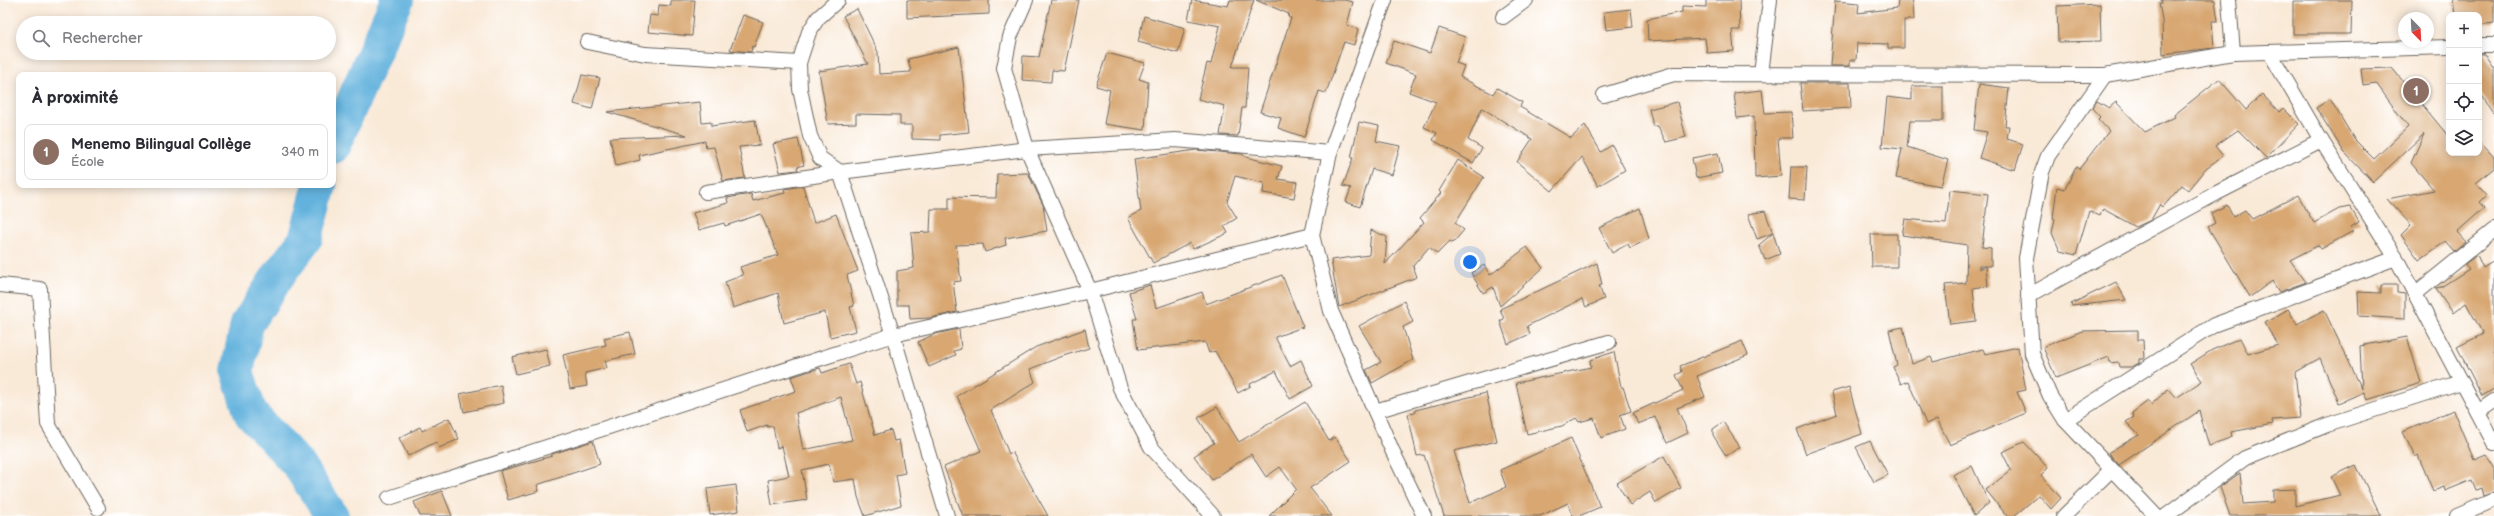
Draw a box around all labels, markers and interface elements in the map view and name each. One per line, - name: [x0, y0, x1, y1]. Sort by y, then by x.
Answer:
- north arrow: [2398, 12, 2434, 48]
- map controls: [2446, 12, 2482, 156]
- button: +: [2446, 12, 2482, 48]
- search box: [16, 16, 336, 60]
- icon: search: [30, 27, 52, 49]
- text: Rechercher: [62, 29, 142, 48]
- button: −: [2446, 48, 2482, 84]
- pin: 1: [2403, 76, 2429, 106]
- button: locate: [2446, 84, 2482, 120]
- text: À proximité: [32, 88, 118, 108]
- button: layers: [2446, 120, 2482, 156]
- text: Menemo Bilingual Collège: [71, 135, 251, 154]
- text: 1: [43, 144, 49, 160]
- text: 340 m: [281, 144, 319, 160]
- text: École: [71, 154, 104, 170]
- your location: [1460, 252, 1480, 272]

